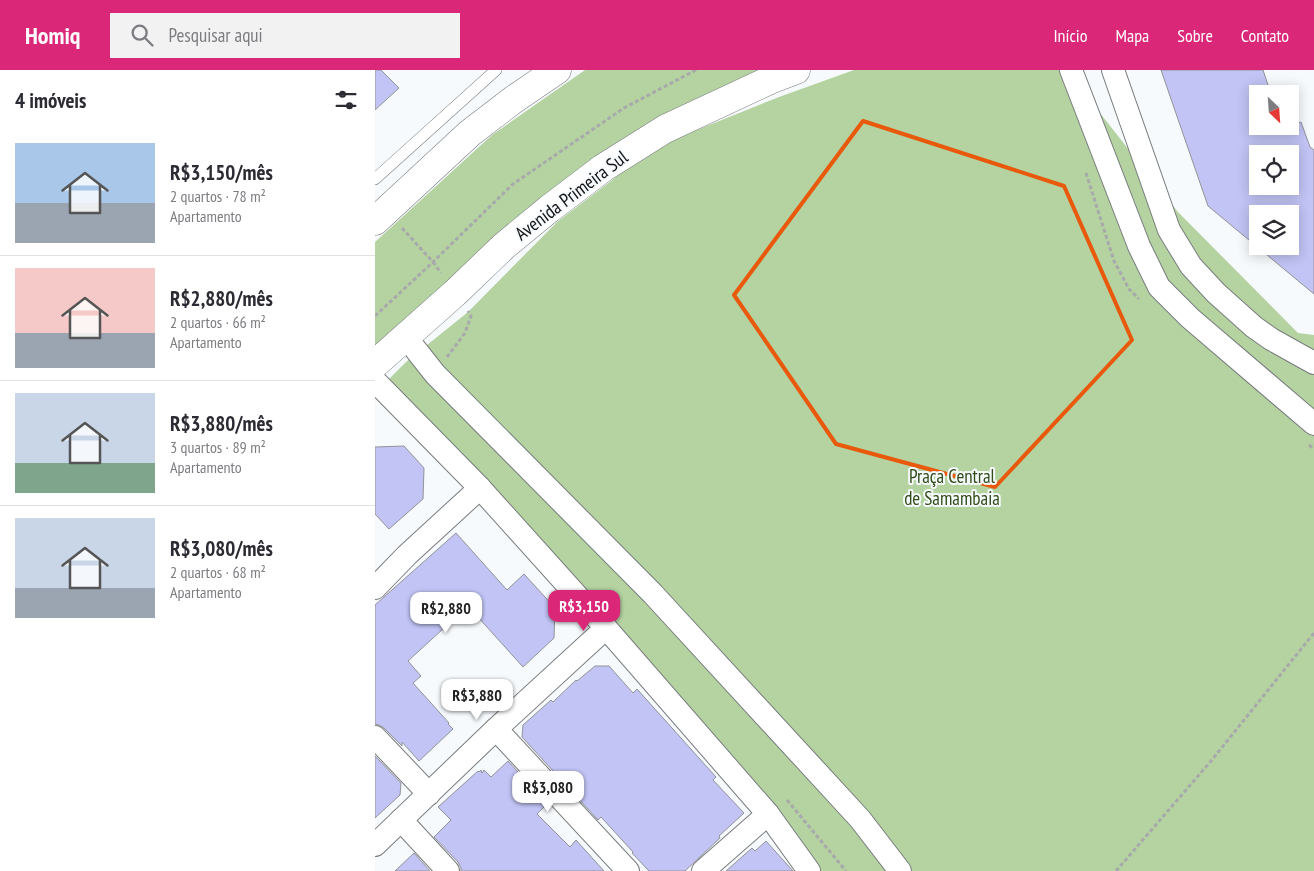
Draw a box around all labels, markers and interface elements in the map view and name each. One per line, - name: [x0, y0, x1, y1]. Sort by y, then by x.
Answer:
- search box: [110, 13, 460, 58]
- text: Homiq: [25, 20, 80, 51]
- icon: search: [128, 21, 156, 49]
- text: Pesquisar aqui: [168, 23, 263, 47]
- text: Início: [1053, 24, 1087, 47]
- text: Mapa: [1115, 24, 1149, 47]
- text: Sobre: [1177, 24, 1213, 47]
- text: Contato: [1241, 24, 1289, 47]
- north arrow: [1249, 85, 1299, 135]
- map controls: [1249, 85, 1299, 255]
- icon: filters: [332, 86, 360, 114]
- text: 4 imóveis: [15, 87, 86, 114]
- street label: Avenida Primeira Sul: [510, 144, 633, 245]
- button: locate: [1249, 145, 1299, 195]
- text: R$3,150/mês: [170, 159, 273, 186]
- icon: home: [55, 163, 115, 223]
- text: 2 quartos · 78 m²: [170, 186, 266, 206]
- button: layers: [1249, 205, 1299, 255]
- text: Apartamento: [170, 206, 242, 226]
- text: R$2,880/mês: [170, 285, 273, 312]
- icon: home: [55, 288, 115, 348]
- text: 2 quartos · 66 m²: [170, 312, 266, 332]
- text: Apartamento: [170, 332, 242, 352]
- text: R$3,880/mês: [170, 410, 273, 437]
- icon: home: [55, 413, 115, 473]
- text: 3 quartos · 89 m²: [170, 437, 266, 457]
- text: Apartamento: [170, 457, 242, 477]
- park label: Praça Central de Samambaia: [904, 464, 1000, 510]
- text: R$3,080/mês: [170, 535, 273, 562]
- icon: home: [55, 538, 115, 598]
- text: 2 quartos · 68 m²: [170, 562, 266, 582]
- text: Apartamento: [170, 582, 242, 602]
- pin: R$3,150: [538, 590, 630, 632]
- pin: R$2,880: [400, 592, 492, 634]
- text: R$3,150: [559, 596, 609, 616]
- text: R$2,880: [421, 598, 471, 618]
- pin: R$3,880: [431, 678, 523, 721]
- text: R$3,880: [452, 685, 502, 705]
- pin: R$3,080: [502, 770, 594, 813]
- text: R$3,080: [523, 777, 573, 797]

